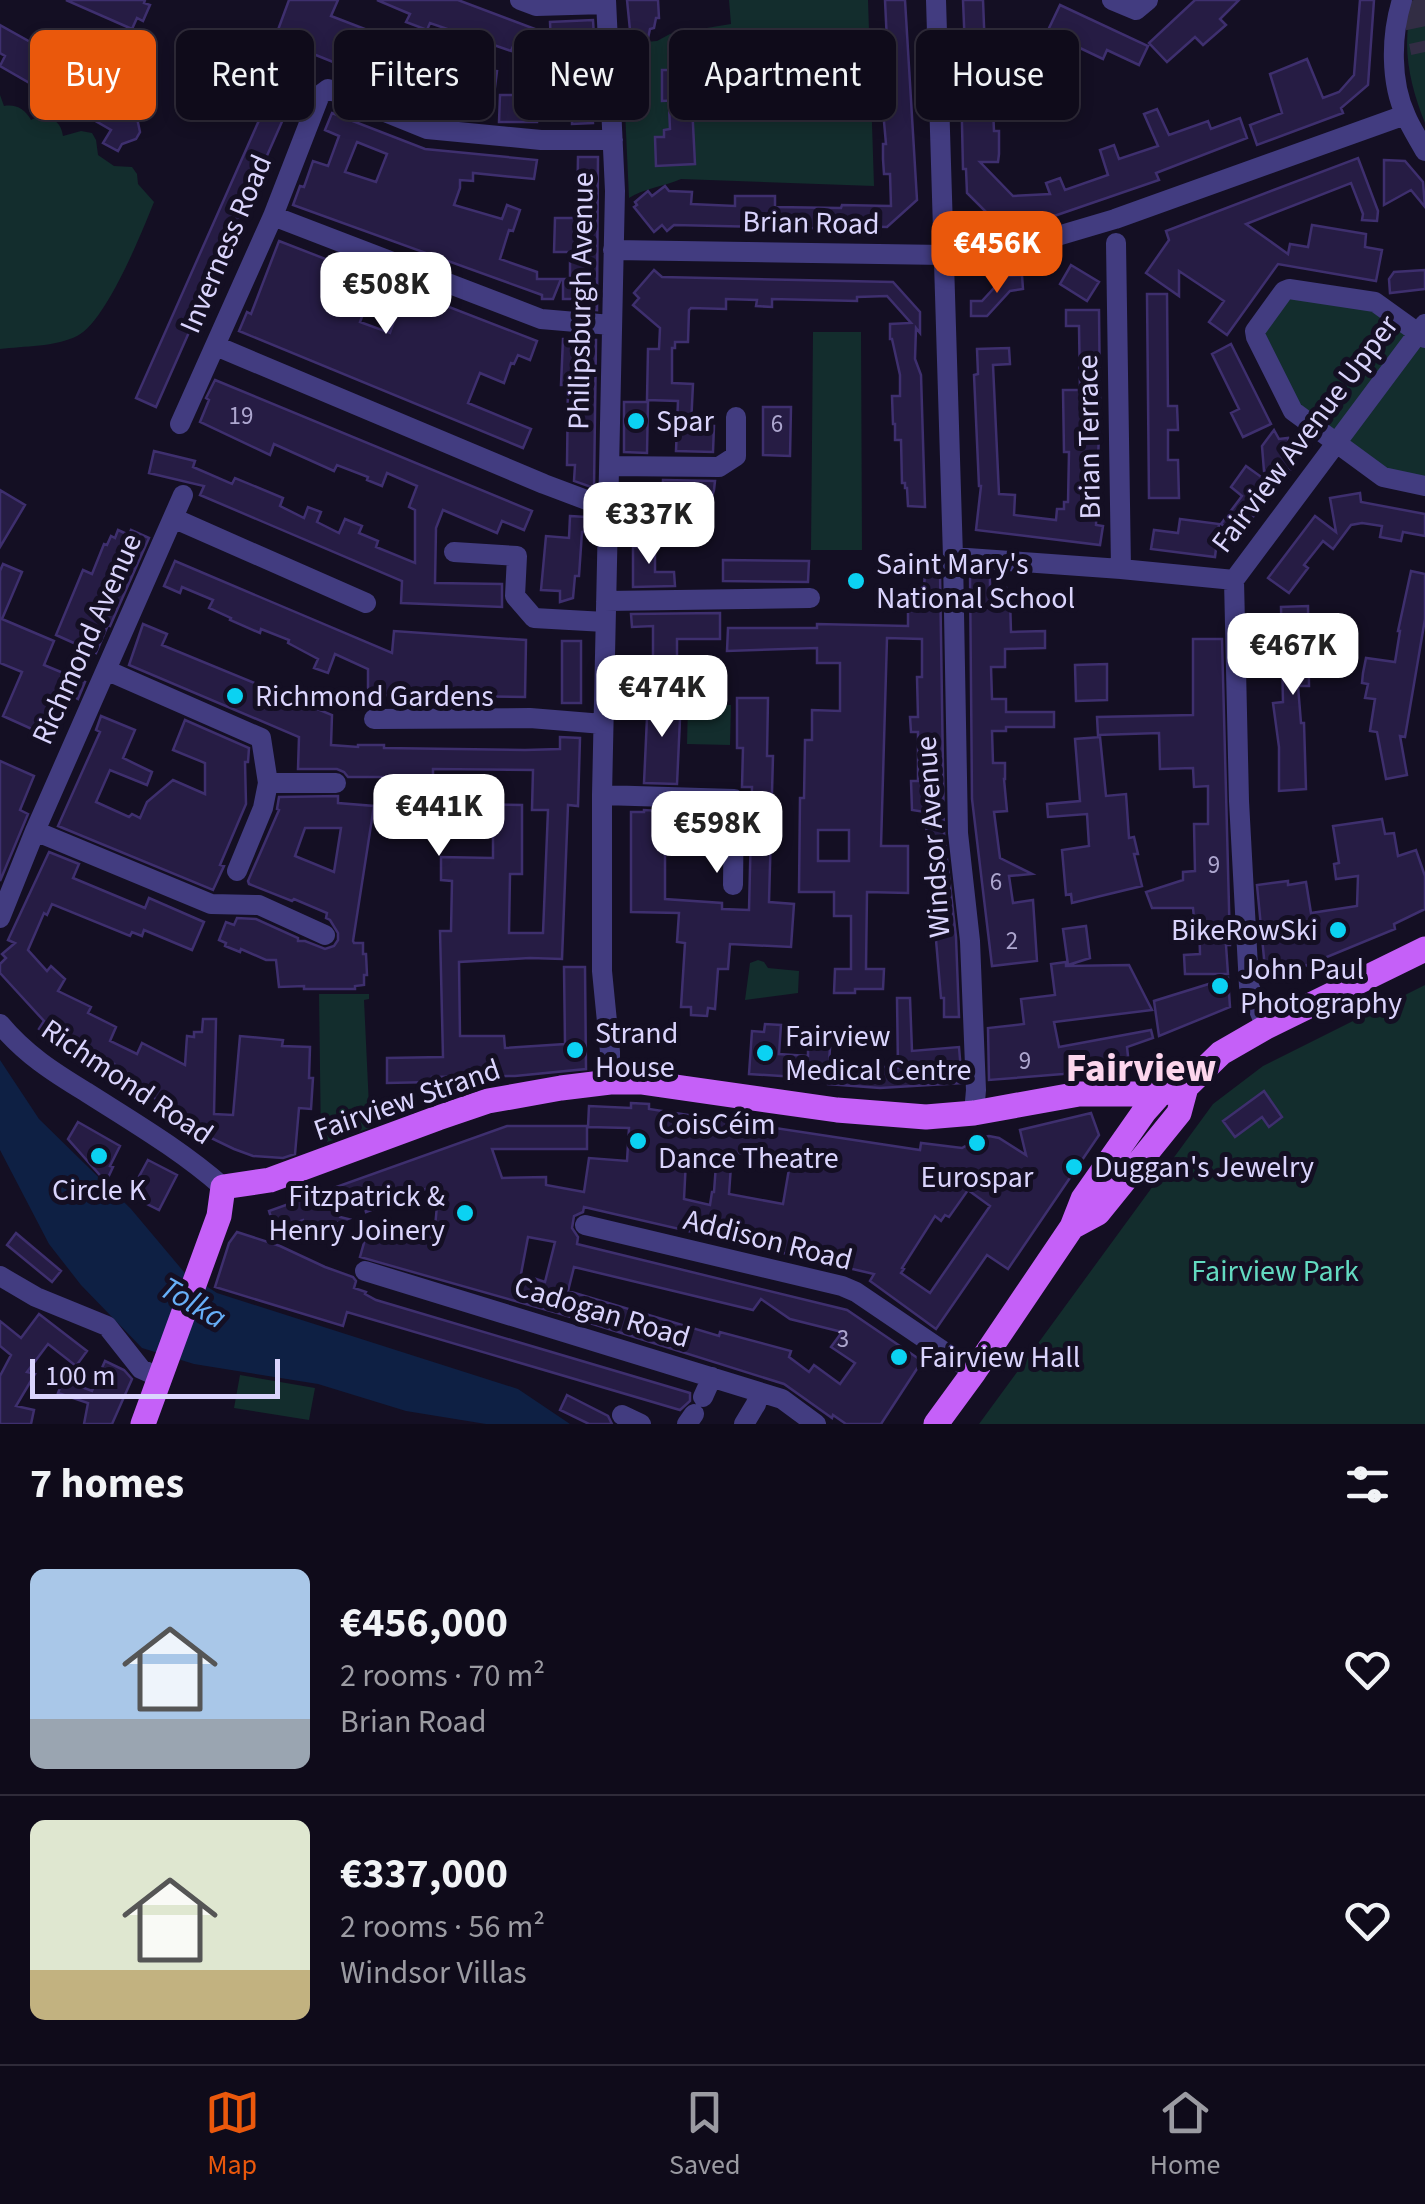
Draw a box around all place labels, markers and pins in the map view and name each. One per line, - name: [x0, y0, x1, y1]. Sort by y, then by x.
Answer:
- pin: €456K: [927, 211, 1067, 296]
- pin: €508K: [316, 252, 456, 337]
- place label: Spar: [656, 400, 714, 443]
- marker: Spar: [625, 410, 647, 432]
- pin: €337K: [579, 482, 719, 567]
- place label: Saint Mary's National School: [876, 543, 1075, 620]
- marker: Saint Mary's National School: [845, 570, 867, 592]
- pin: €467K: [1223, 613, 1363, 698]
- pin: €474K: [592, 655, 732, 740]
- place label: Richmond Gardens: [255, 675, 494, 718]
- marker: Richmond Gardens: [224, 685, 246, 707]
- pin: €441K: [369, 774, 509, 859]
- pin: €598K: [647, 791, 787, 876]
- place label: BikeRowSki: [1171, 909, 1318, 952]
- marker: BikeRowSki: [1327, 919, 1349, 941]
- place label: John Paul Photography: [1240, 948, 1402, 1025]
- marker: John Paul Photography: [1209, 975, 1231, 997]
- place label: Strand House: [595, 1012, 678, 1089]
- place label: Fairview Medical Centre: [785, 1015, 971, 1092]
- marker: Strand House: [564, 1039, 586, 1061]
- marker: Fairview Medical Centre: [754, 1042, 776, 1064]
- place label: CoisCéim Dance Theatre: [658, 1103, 839, 1180]
- marker: CoisCéim Dance Theatre: [627, 1130, 649, 1152]
- marker: Eurospar: [966, 1132, 988, 1154]
- marker: Circle K: [88, 1145, 110, 1167]
- place label: Duggan's Jewelry: [1094, 1146, 1314, 1189]
- place label: Eurospar: [921, 1156, 1034, 1199]
- marker: Duggan's Jewelry: [1063, 1156, 1085, 1178]
- place label: Circle K: [52, 1169, 147, 1212]
- place label: Fitzpatrick & Henry Joinery: [268, 1175, 445, 1252]
- marker: Fitzpatrick & Henry Joinery: [454, 1202, 476, 1224]
- place label: Fairview Hall: [919, 1336, 1080, 1379]
- marker: Fairview Hall: [888, 1346, 910, 1368]

